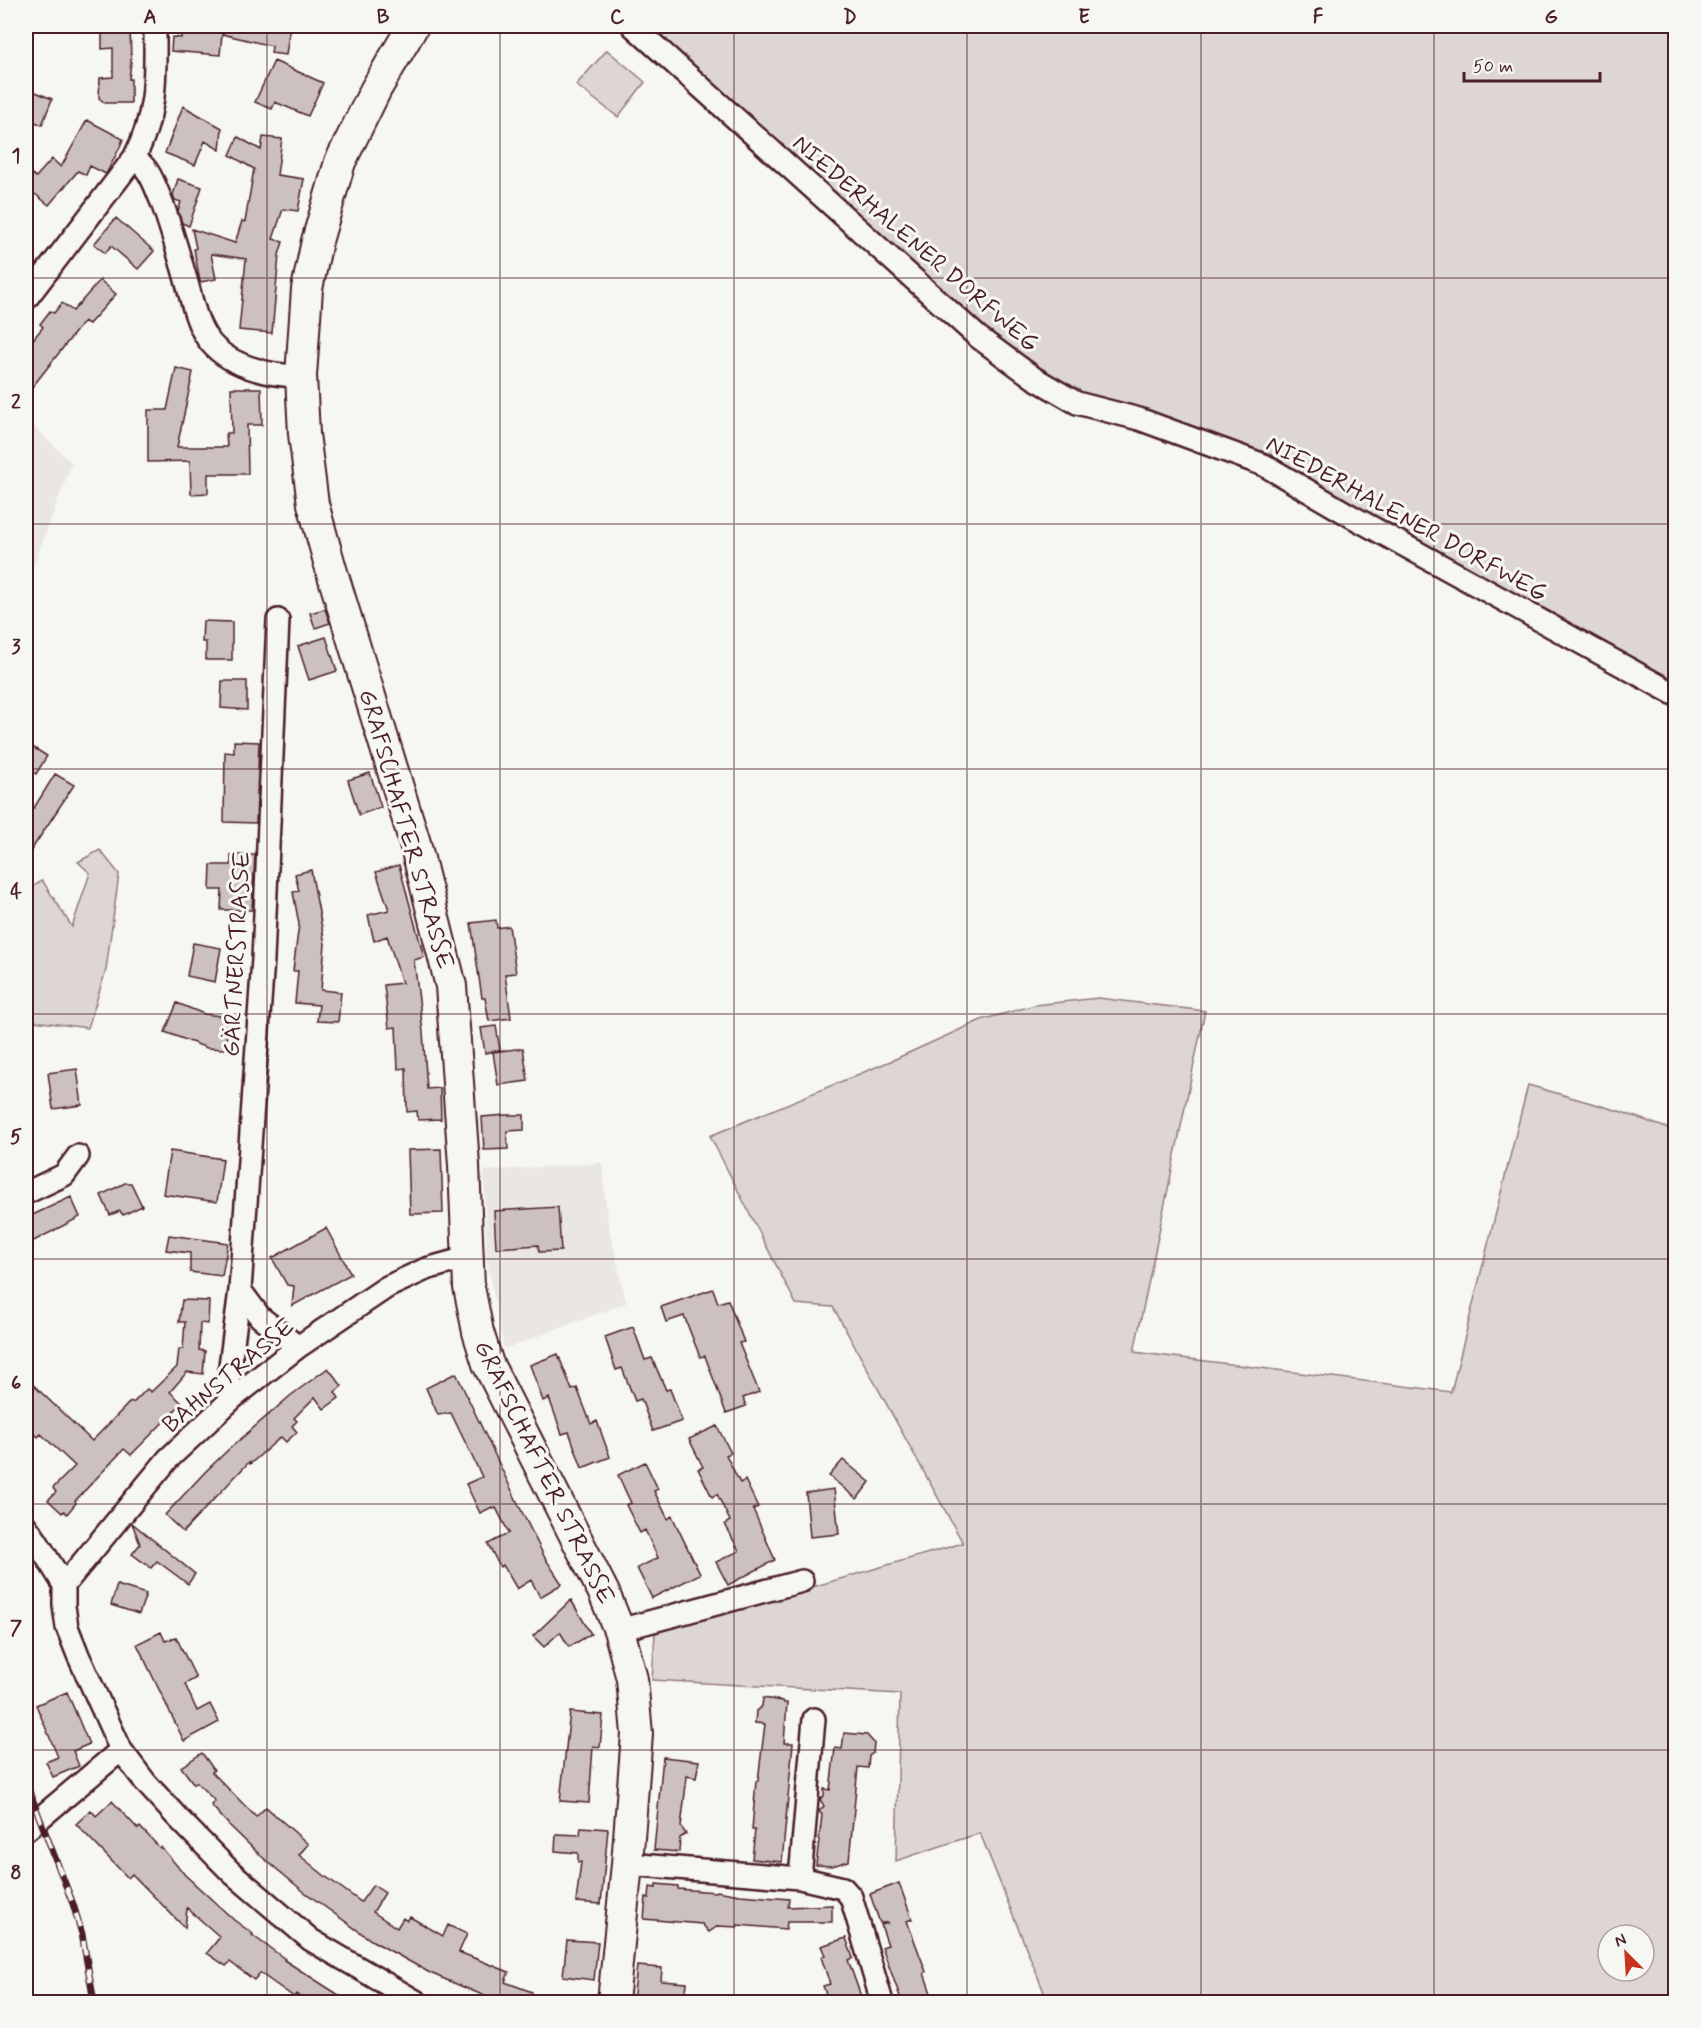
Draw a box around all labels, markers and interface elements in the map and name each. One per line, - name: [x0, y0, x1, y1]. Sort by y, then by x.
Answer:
- text: A: [143, 4, 157, 31]
- text: B: [377, 4, 390, 31]
- text: C: [610, 4, 625, 31]
- text: D: [843, 4, 857, 31]
- text: E: [1078, 4, 1090, 31]
- text: F: [1313, 4, 1324, 31]
- text: G: [1544, 4, 1558, 31]
- scale bar: [1464, 45, 1600, 83]
- text: 50 m: [1473, 55, 1513, 79]
- street label: NIEDERHALENER DORFWEG: [785, 129, 1045, 360]
- text: 1: [12, 143, 20, 170]
- text: 2: [11, 389, 21, 416]
- street label: NIEDERHALENER DORFWEG: [1260, 429, 1552, 610]
- text: 3: [11, 634, 21, 661]
- street label: GRAFSCHAFTER STRASSE: [351, 686, 460, 973]
- street label: GÄRTNERSTRASSE: [217, 850, 258, 1058]
- text: 4: [10, 879, 22, 906]
- text: 5: [10, 1124, 22, 1151]
- street label: BAHNSTRASSE: [156, 1312, 302, 1441]
- street label: GRAFSCHAFTER STRASSE: [466, 1336, 621, 1610]
- text: 6: [11, 1370, 21, 1397]
- text: 7: [10, 1615, 22, 1642]
- text: 8: [10, 1860, 22, 1887]
- north arrow: [1596, 1923, 1656, 1983]
- text: N: [1611, 1929, 1630, 1952]

